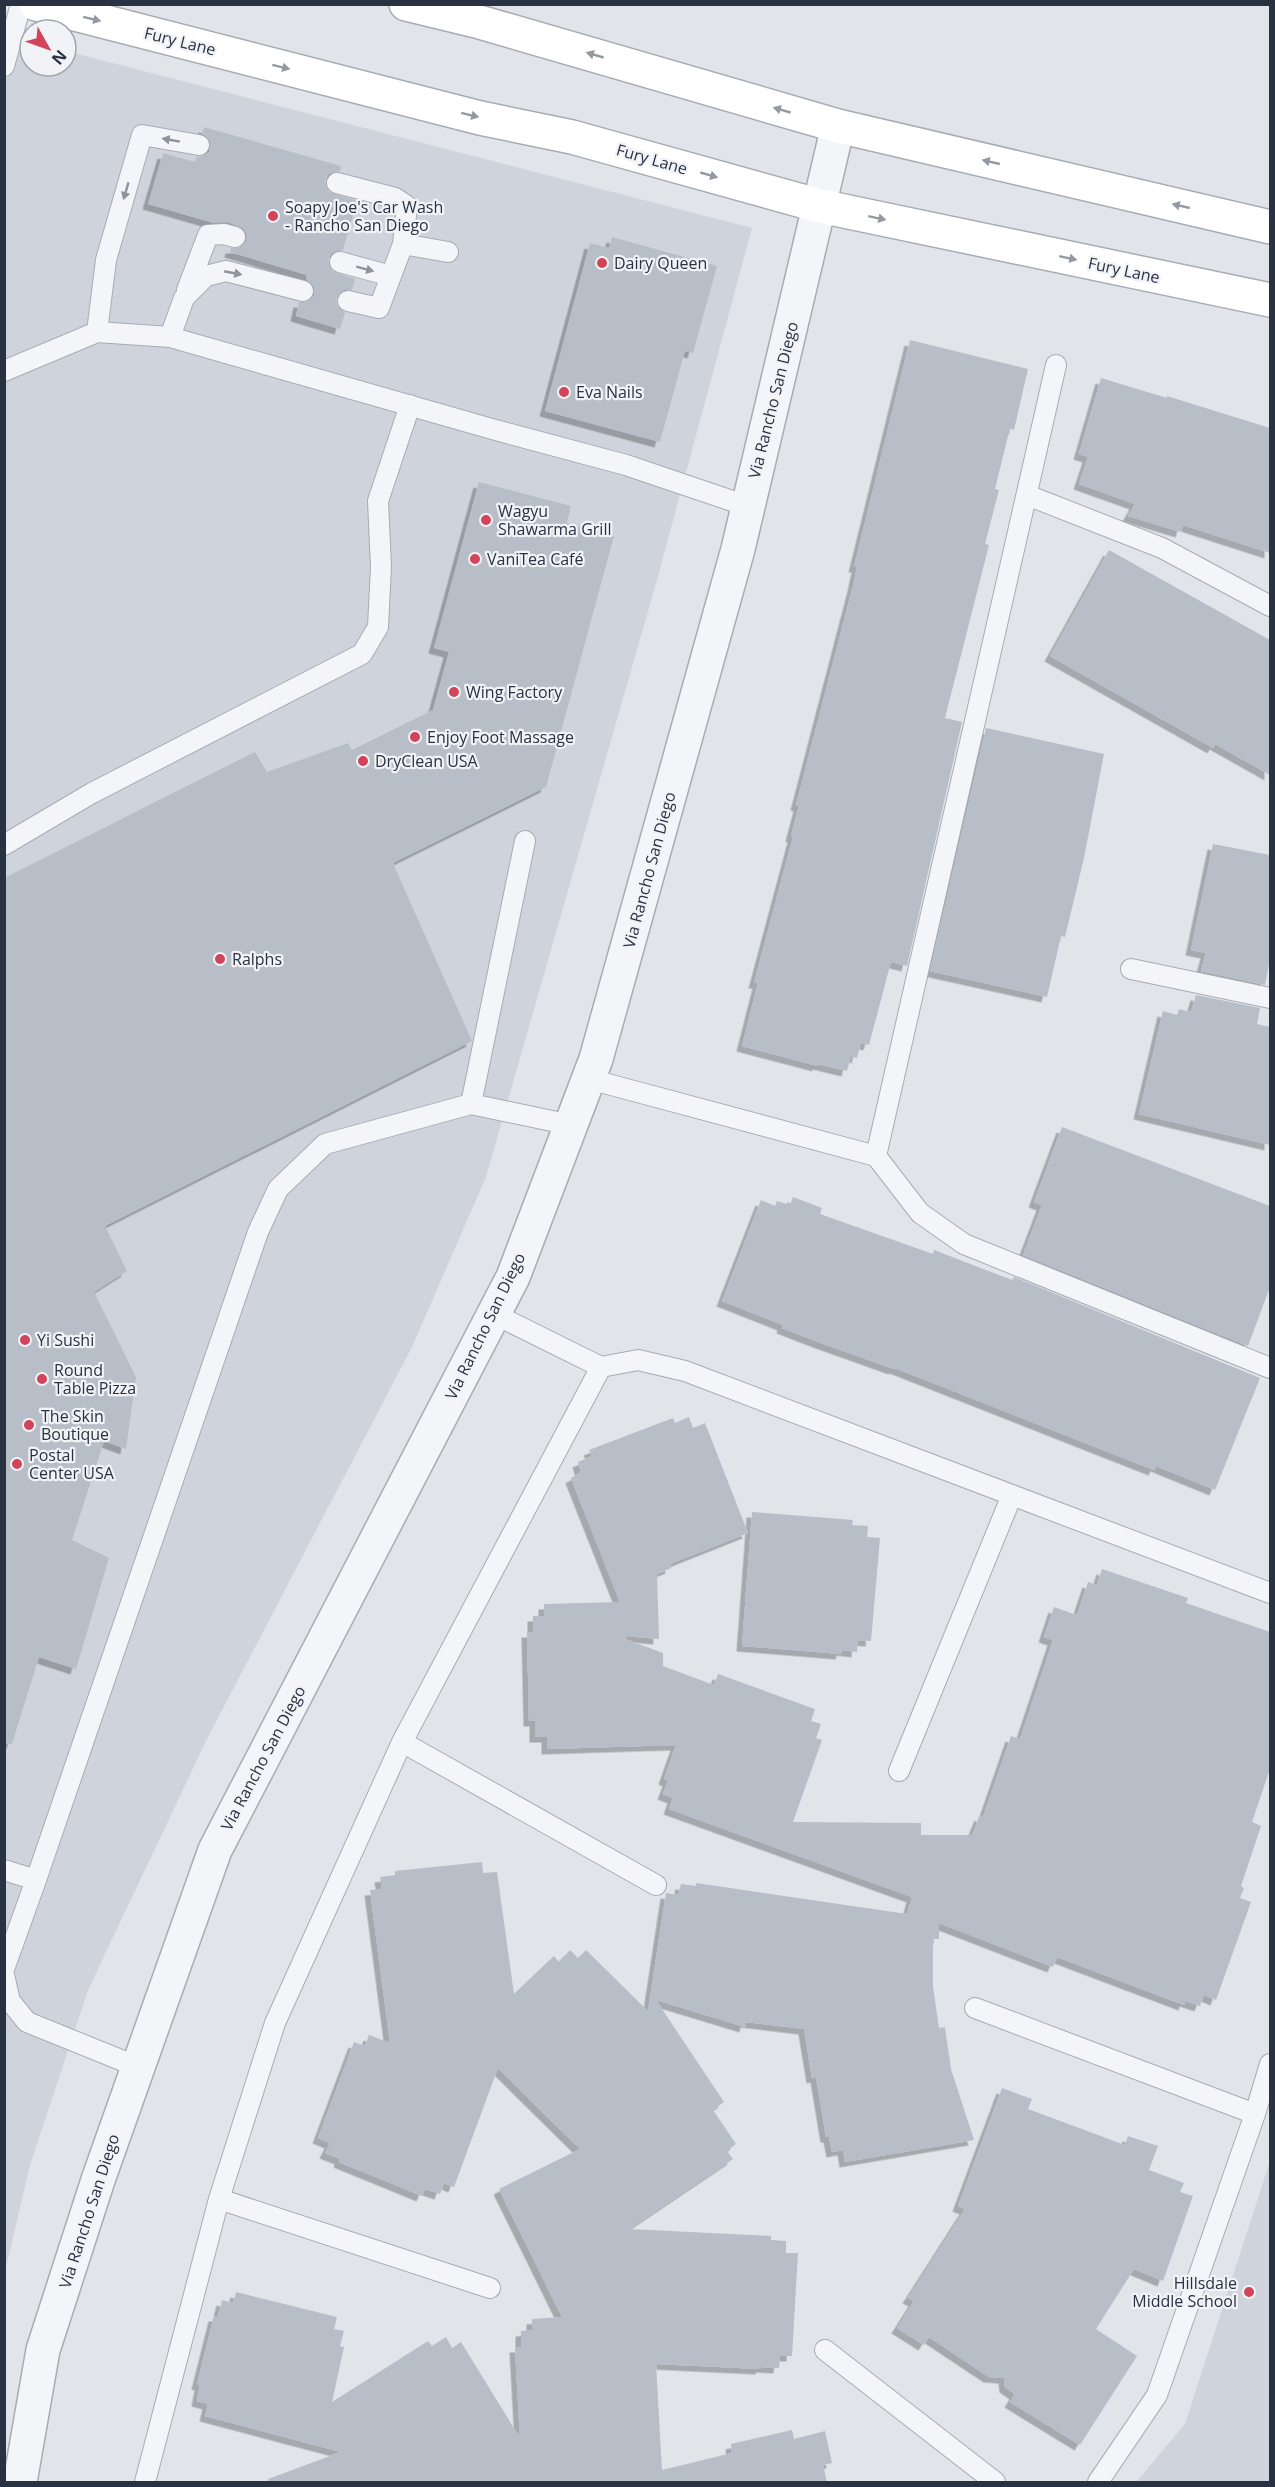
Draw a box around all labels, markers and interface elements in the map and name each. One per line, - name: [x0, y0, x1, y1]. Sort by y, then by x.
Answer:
- one-way arrow: [83, 15, 101, 24]
- north arrow: [18, 18, 78, 78]
- street label: Fury Lane: [142, 22, 218, 60]
- text: N: [47, 46, 72, 70]
- one-way arrow: [586, 50, 604, 60]
- one-way arrow: [272, 63, 290, 73]
- one-way arrow: [773, 105, 791, 114]
- one-way arrow: [461, 111, 479, 121]
- one-way arrow: [161, 135, 180, 144]
- street label: Fury Lane: [614, 138, 690, 180]
- one-way arrow: [981, 157, 1000, 166]
- one-way arrow: [700, 171, 718, 181]
- one-way arrow: [121, 182, 130, 200]
- place label: Soapy Joe's Car Wash - Rancho San Diego: [285, 196, 443, 236]
- one-way arrow: [1171, 201, 1190, 210]
- marker: Soapy Joe's Car Wash - Rancho San Diego: [266, 209, 280, 223]
- one-way arrow: [868, 214, 886, 224]
- place label: Dairy Queen: [614, 252, 707, 274]
- street label: Fury Lane: [1086, 252, 1162, 288]
- one-way arrow: [1058, 254, 1077, 263]
- marker: Dairy Queen: [595, 256, 609, 270]
- one-way arrow: [356, 264, 375, 274]
- one-way arrow: [224, 269, 243, 278]
- street label: Via Rancho San Diego: [743, 319, 803, 481]
- place label: Eva Nails: [576, 381, 643, 403]
- marker: Eva Nails: [557, 385, 571, 399]
- place label: Wagyu Shawarma Grill: [498, 500, 611, 540]
- marker: Wagyu Shawarma Grill: [479, 513, 493, 527]
- place label: VaniTea Café: [487, 548, 583, 570]
- marker: VaniTea Café: [468, 552, 482, 566]
- place label: Wing Factory: [466, 681, 563, 703]
- marker: Wing Factory: [447, 685, 461, 699]
- place label: Enjoy Foot Massage: [427, 726, 574, 748]
- marker: Enjoy Foot Massage: [408, 730, 422, 744]
- place label: DryClean USA: [375, 750, 479, 772]
- marker: DryClean USA: [356, 754, 370, 768]
- street label: Via Rancho San Diego: [618, 789, 680, 951]
- place label: Ralphs: [232, 948, 282, 970]
- marker: Ralphs: [213, 952, 227, 966]
- street label: Via Rancho San Diego: [440, 1249, 530, 1403]
- place label: Yi Sushi: [37, 1329, 94, 1351]
- marker: Yi Sushi: [18, 1333, 32, 1347]
- place label: Round Table Pizza: [54, 1359, 136, 1399]
- marker: Round Table Pizza: [35, 1372, 49, 1386]
- place label: The Skin Boutique: [41, 1405, 109, 1445]
- marker: The Skin Boutique: [22, 1418, 36, 1432]
- place label: Postal Center USA: [29, 1444, 115, 1484]
- marker: Postal Center USA: [10, 1457, 24, 1471]
- street label: Via Rancho San Diego: [215, 1682, 311, 1834]
- street label: Via Rancho San Diego: [54, 2131, 124, 2291]
- place label: Hillsdale Middle School: [1132, 2272, 1237, 2312]
- marker: Hillsdale Middle School: [1242, 2285, 1256, 2299]

